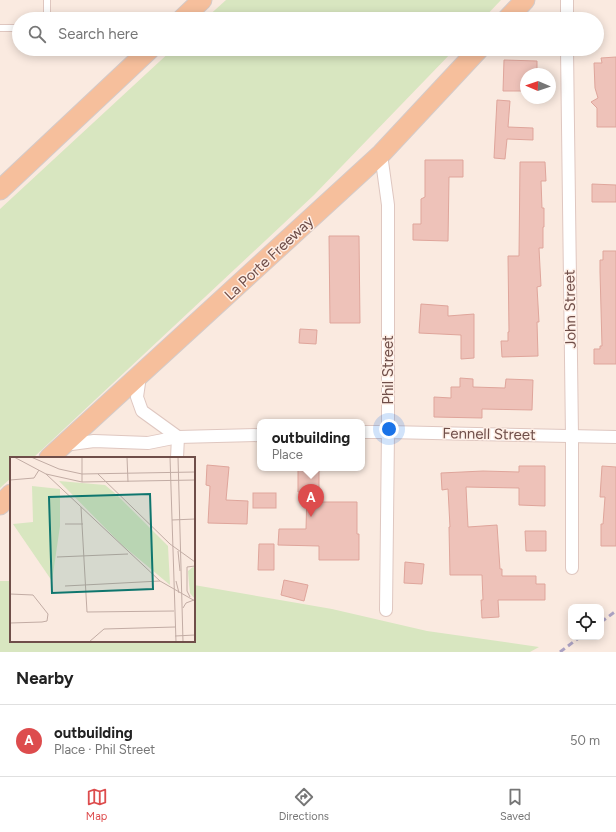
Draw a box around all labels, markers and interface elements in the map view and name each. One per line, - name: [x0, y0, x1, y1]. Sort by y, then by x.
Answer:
- search box: [12, 12, 604, 56]
- icon: search: [26, 23, 48, 45]
- text: Search here: [58, 25, 138, 43]
- north arrow: [520, 68, 556, 104]
- street label: La Porte Freeway: [221, 212, 317, 304]
- street label: John Street: [560, 269, 580, 349]
- street label: Phil Street: [379, 335, 397, 405]
- popup: [257, 419, 365, 471]
- your location: [379, 419, 399, 439]
- street label: Fennell Street: [442, 424, 536, 444]
- text: outbuilding: [272, 429, 350, 447]
- text: Place: [272, 447, 303, 462]
- inset map: [10, 457, 195, 642]
- pin: A: [298, 484, 324, 517]
- map controls: [568, 604, 604, 640]
- button: locate: [568, 604, 604, 640]
- text: Nearby: [16, 668, 74, 688]
- text: outbuilding: [54, 724, 133, 742]
- text: A: [24, 733, 34, 748]
- text: 50 m: [570, 733, 600, 748]
- text: Place · Phil Street: [54, 742, 155, 757]
- tab: Map: [86, 786, 108, 823]
- tab: Directions: [279, 786, 329, 823]
- tab: Saved: [500, 786, 530, 823]

